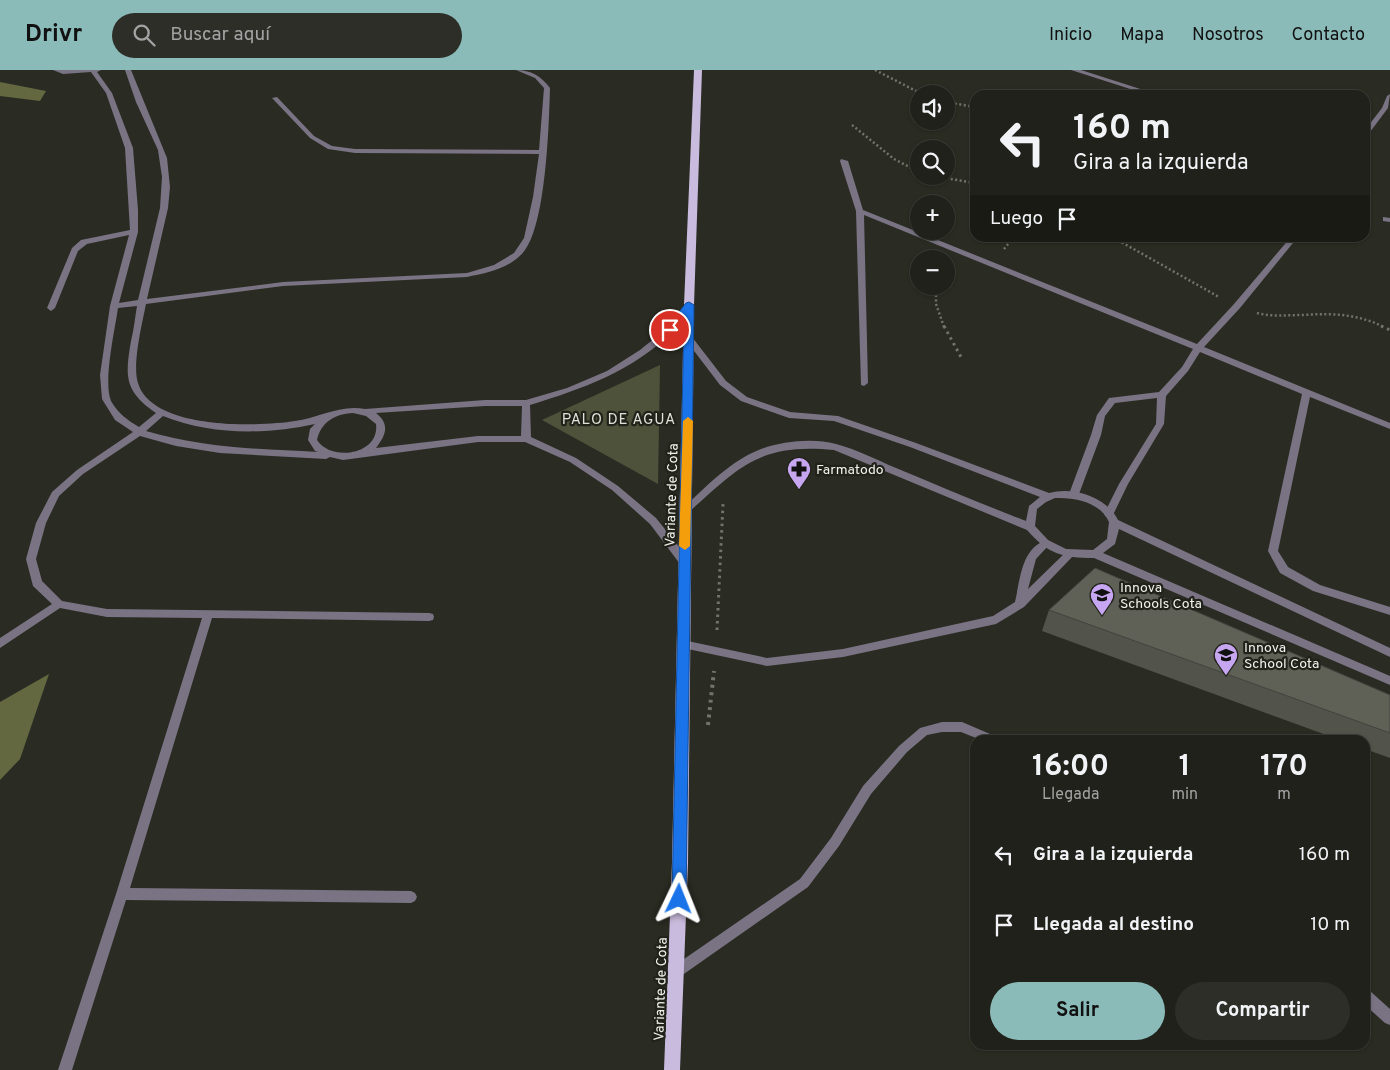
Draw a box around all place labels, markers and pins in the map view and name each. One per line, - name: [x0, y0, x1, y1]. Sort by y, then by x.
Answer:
- pin: [649, 309, 691, 351]
- pharmacy icon: Farmatodo: [786, 456, 812, 490]
- place label: Farmatodo: [816, 462, 884, 479]
- place label: Innova Schools Cota: [1120, 580, 1202, 613]
- school or university icon: Innova Schools Cota: [1089, 582, 1115, 616]
- place label: Innova School Cota: [1244, 640, 1319, 673]
- school or university icon: Innova School Cota: [1213, 642, 1239, 676]

